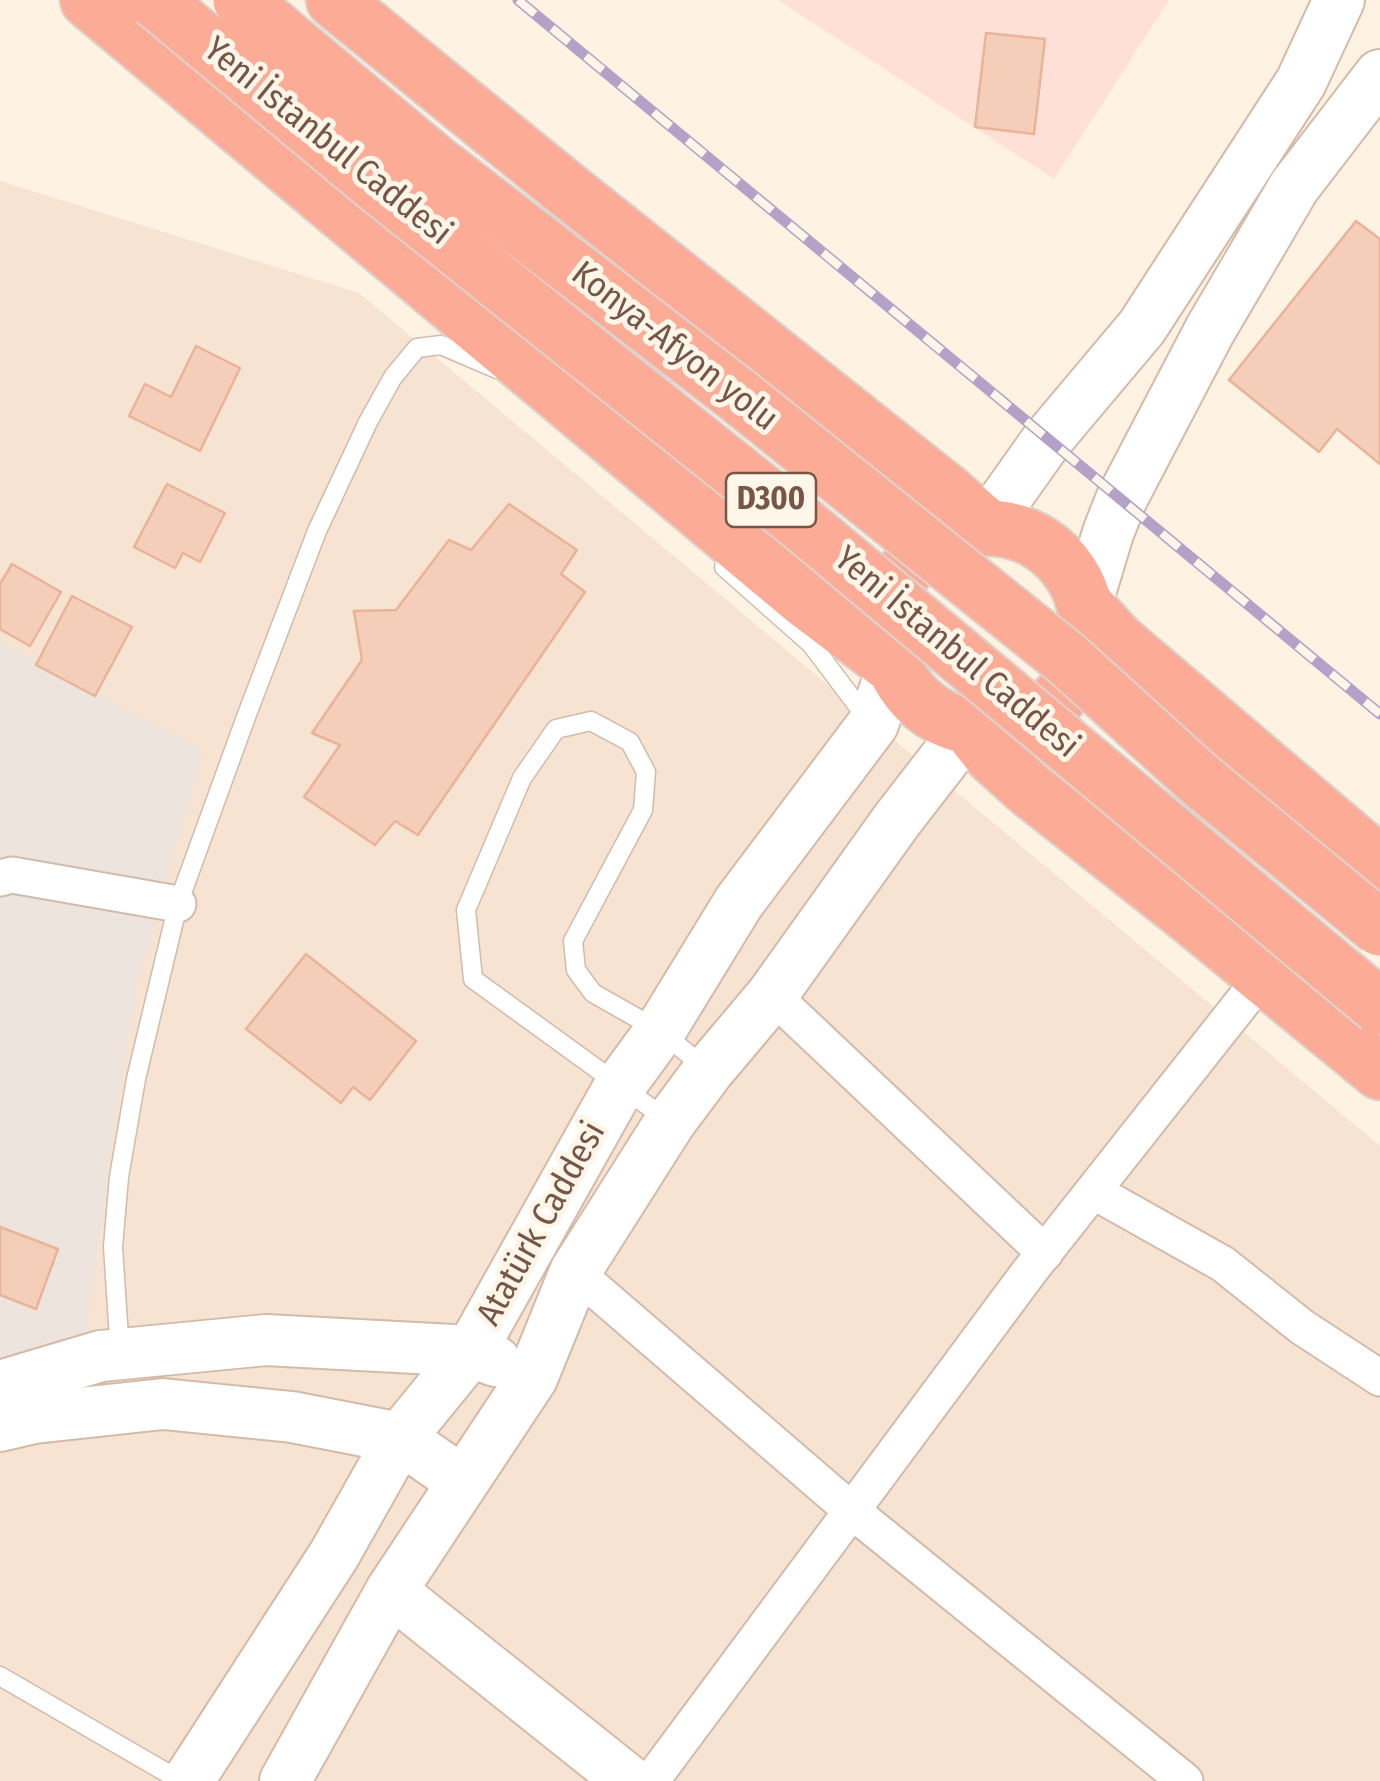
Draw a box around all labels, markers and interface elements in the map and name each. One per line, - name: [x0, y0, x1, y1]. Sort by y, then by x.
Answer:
- street label: Yeni İstanbul Caddesi: [195, 29, 459, 255]
- street label: Konya-Afyon yolu: [562, 253, 786, 441]
- road number: D300: [726, 473, 816, 527]
- street label: Yeni İstanbul Caddesi: [825, 538, 1087, 768]
- street label: Atatürk Caddesi: [469, 1115, 615, 1333]

